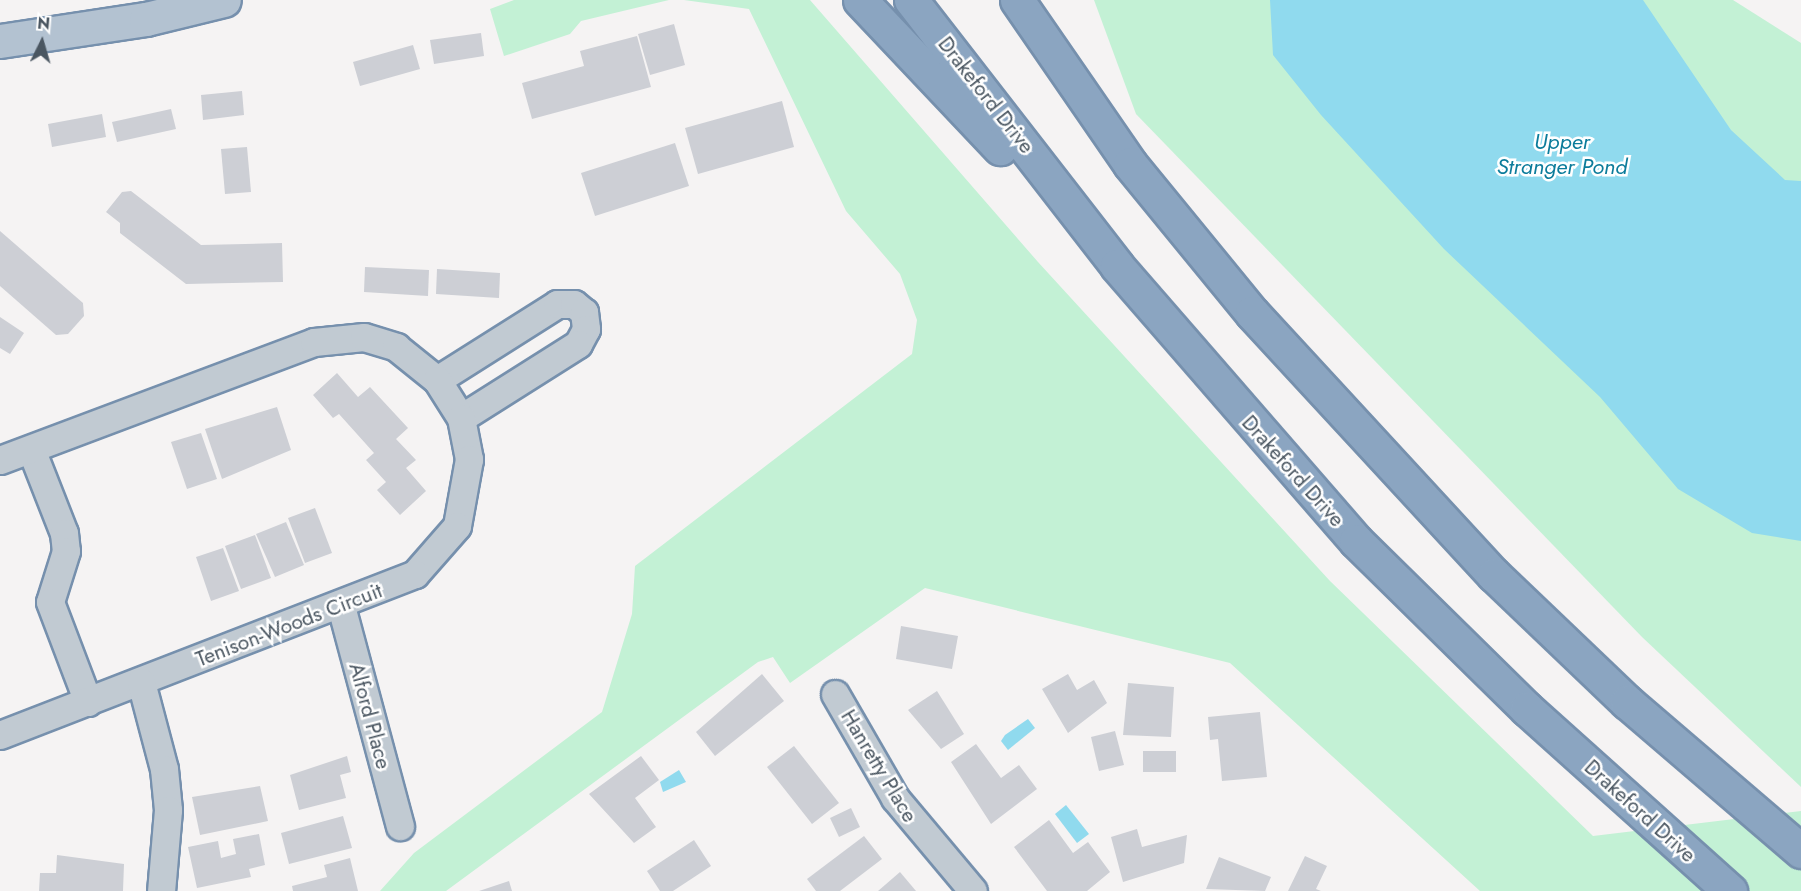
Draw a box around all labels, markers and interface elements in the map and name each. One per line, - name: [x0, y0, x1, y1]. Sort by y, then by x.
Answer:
- north arrow: [12, 12, 72, 72]
- text: N: [36, 12, 51, 36]
- street label: Drakeford Drive: [933, 32, 1039, 158]
- water label: Upper Stranger Pond: [1497, 128, 1627, 180]
- street label: Drakeford Drive: [1236, 410, 1350, 532]
- street label: Tenison-Woods Circuit: [192, 578, 386, 672]
- street label: Alford Place: [344, 660, 396, 772]
- street label: Hanretty Place: [836, 705, 922, 827]
- street label: Drakeford Drive: [1579, 754, 1701, 868]

